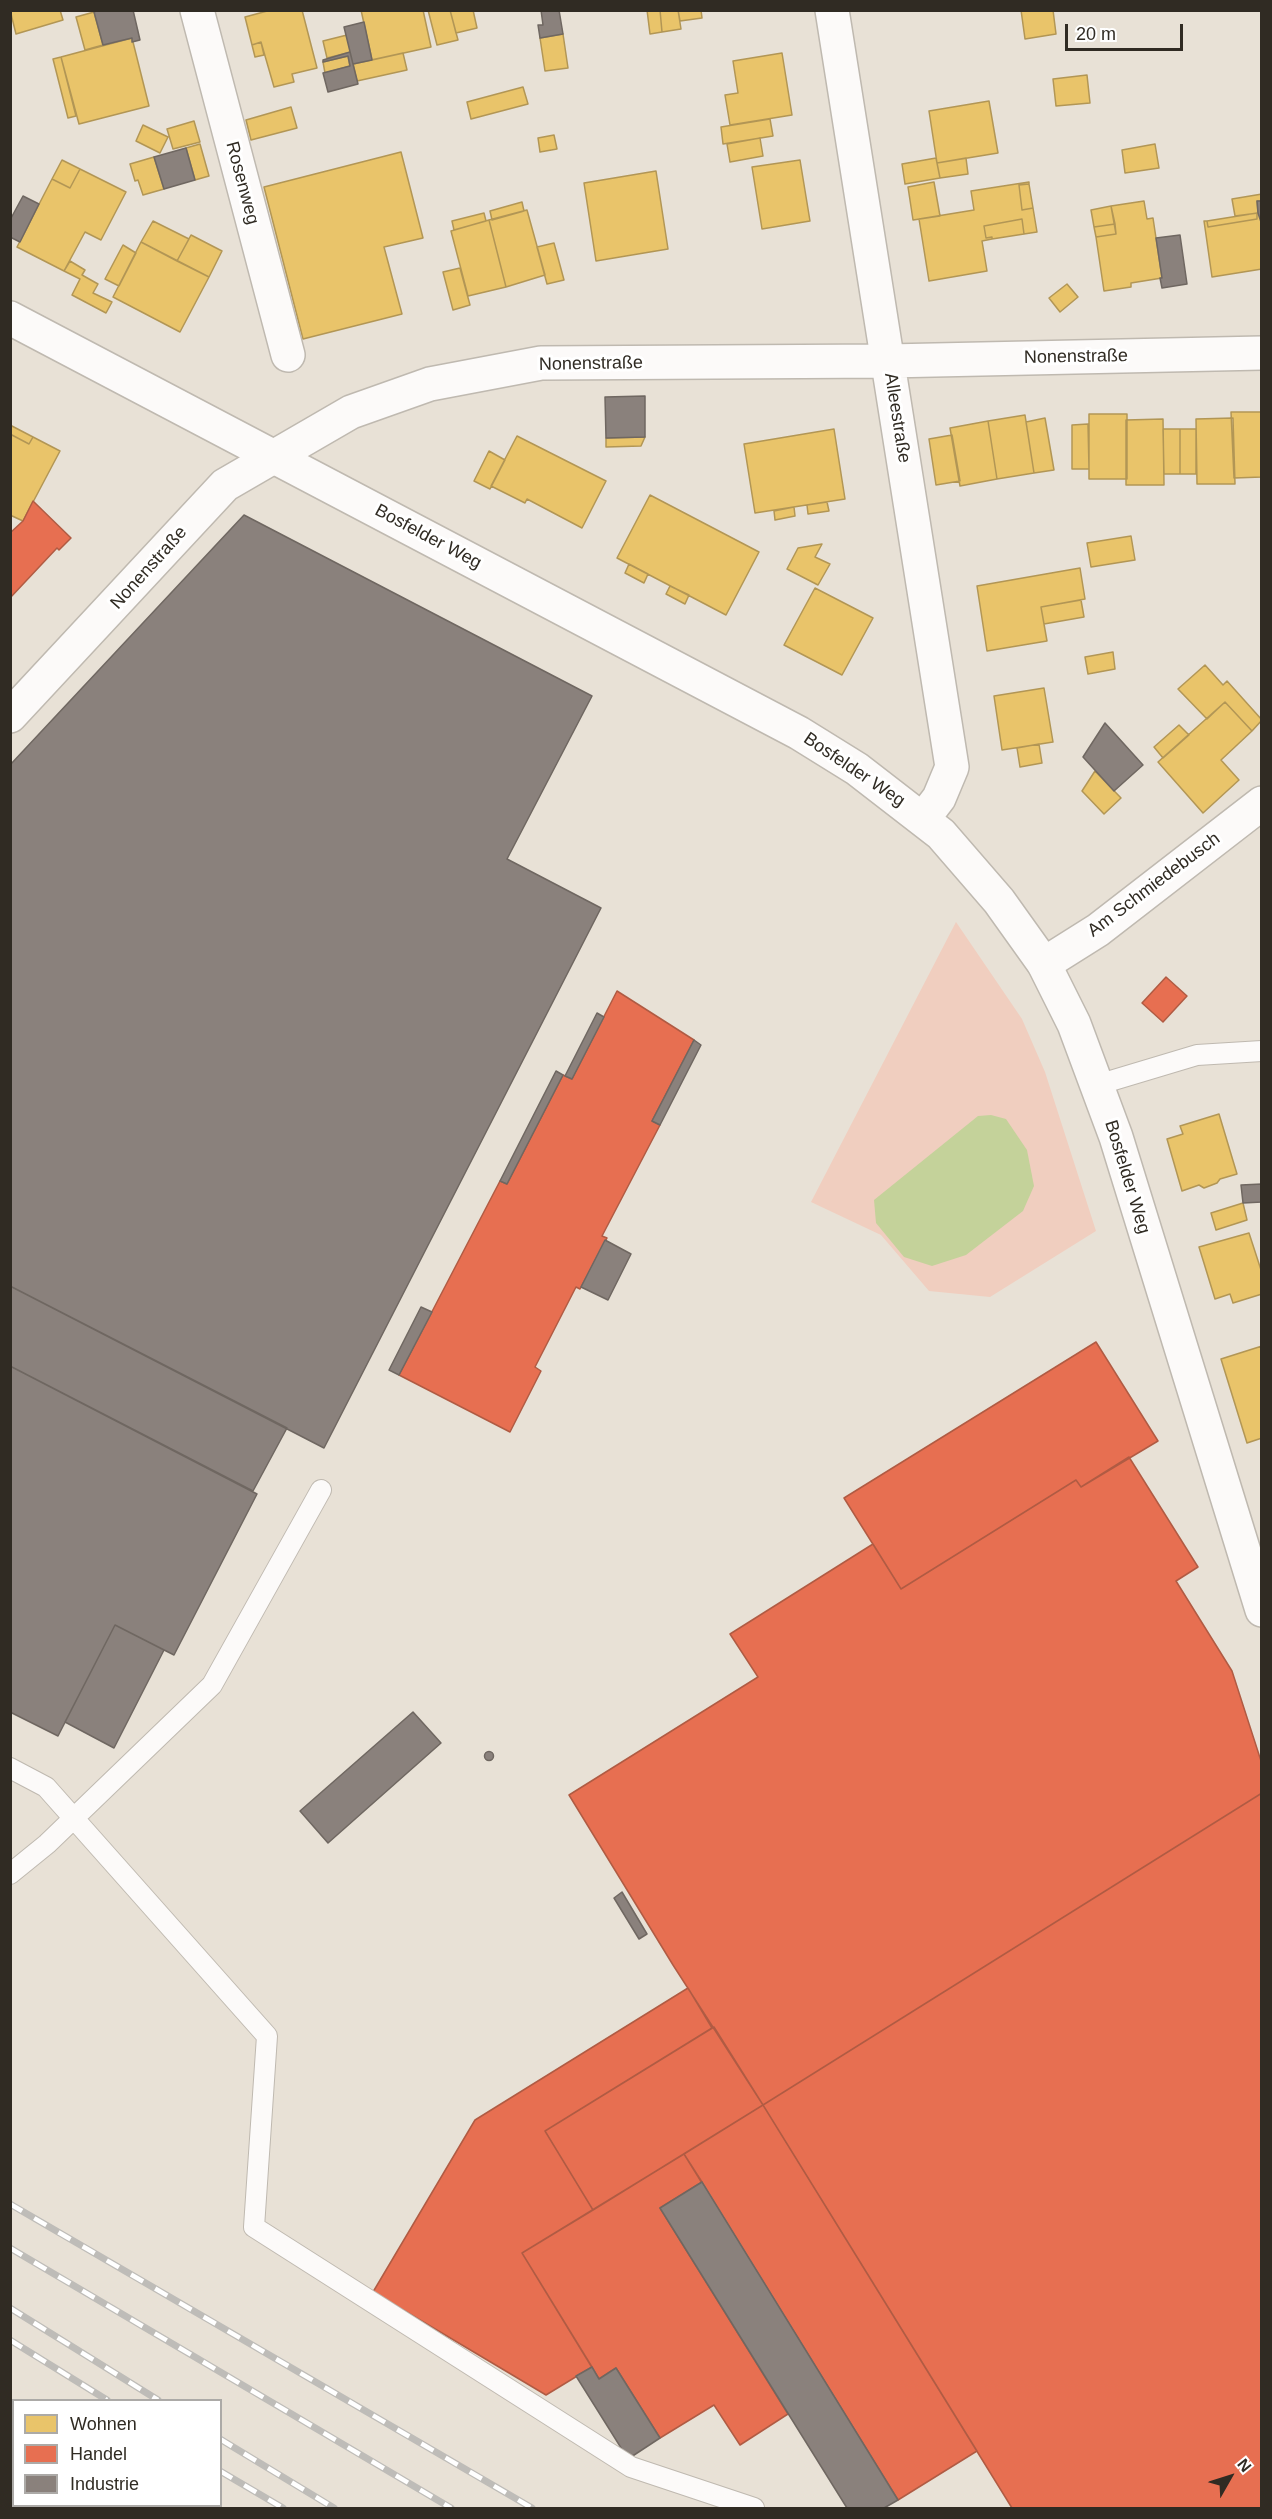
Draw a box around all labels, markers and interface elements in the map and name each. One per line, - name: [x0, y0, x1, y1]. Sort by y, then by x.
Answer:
- scale bar: [1068, 12, 1186, 50]
- text: 20 m: [1076, 24, 1116, 44]
- street label: Rosenweg: [221, 139, 263, 227]
- street label: Nonenstraße: [1024, 345, 1128, 369]
- street label: Nonenstraße: [539, 352, 643, 376]
- street label: Alleestraße: [879, 371, 915, 465]
- street label: Bosfelder Weg: [371, 500, 485, 574]
- street label: Nonenstraße: [106, 522, 192, 614]
- street label: Bosfelder Weg: [799, 728, 909, 812]
- street label: Am Schmiedebusch: [1084, 828, 1224, 942]
- street label: Bosfelder Weg: [1099, 1118, 1155, 1236]
- legend: [12, 2399, 222, 2507]
- text: Wohnen: [70, 2414, 137, 2434]
- text: Handel: [70, 2444, 127, 2464]
- north arrow: [1200, 2447, 1260, 2507]
- text: N: [1234, 2456, 1255, 2475]
- text: Industrie: [70, 2474, 139, 2494]

